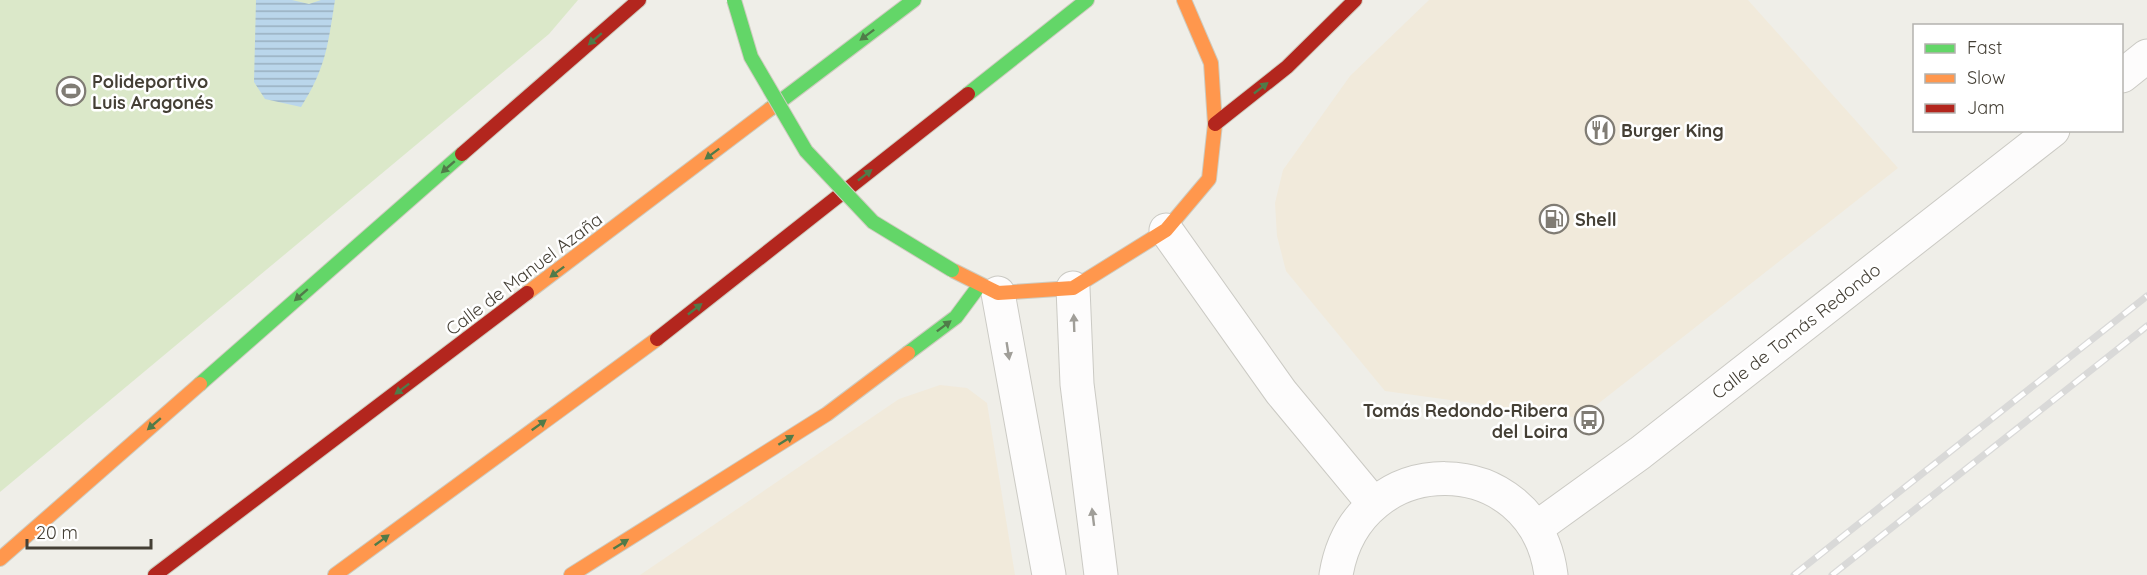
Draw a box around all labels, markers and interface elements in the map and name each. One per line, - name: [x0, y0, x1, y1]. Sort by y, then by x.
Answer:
- legend: [1913, 24, 2123, 132]
- one-way arrow: [860, 29, 875, 41]
- one-way arrow: [587, 32, 603, 45]
- text: Fast: [1967, 36, 2002, 59]
- text: Slow: [1967, 66, 2005, 89]
- place label: Polideportivo Luis Aragonés: [92, 70, 214, 114]
- sports icon: Polideportivo Luis Aragonés: [55, 75, 87, 107]
- one-way arrow: [1253, 82, 1268, 94]
- text: Jam: [1967, 96, 2005, 119]
- restaurant icon: Burger King: [1584, 114, 1616, 146]
- place label: Burger King: [1621, 119, 1724, 142]
- one-way arrow: [705, 147, 720, 159]
- one-way arrow: [441, 160, 456, 173]
- one-way arrow: [857, 169, 873, 182]
- fuel station icon: Shell: [1538, 203, 1570, 235]
- street label: Calle de Manuel Azaña: [441, 208, 607, 340]
- place label: Shell: [1575, 208, 1617, 231]
- street label: Calle de Tomás Redondo: [1707, 258, 1885, 404]
- one-way arrow: [550, 266, 566, 278]
- one-way arrow: [294, 288, 309, 301]
- one-way arrow: [688, 303, 703, 315]
- one-way arrow: [1070, 314, 1079, 333]
- one-way arrow: [936, 320, 952, 332]
- one-way arrow: [1003, 341, 1012, 360]
- one-way arrow: [394, 383, 409, 395]
- place label: Tomás Redondo-Ribera del Loira: [1363, 399, 1568, 443]
- bus stop icon: Tomás Redondo-Ribera del Loira: [1573, 404, 1605, 436]
- one-way arrow: [147, 417, 162, 431]
- one-way arrow: [531, 419, 547, 431]
- one-way arrow: [778, 435, 794, 446]
- one-way arrow: [1089, 507, 1098, 526]
- scale bar: [27, 512, 152, 550]
- text: 20 m: [36, 521, 78, 544]
- one-way arrow: [374, 535, 389, 547]
- one-way arrow: [613, 538, 629, 549]

